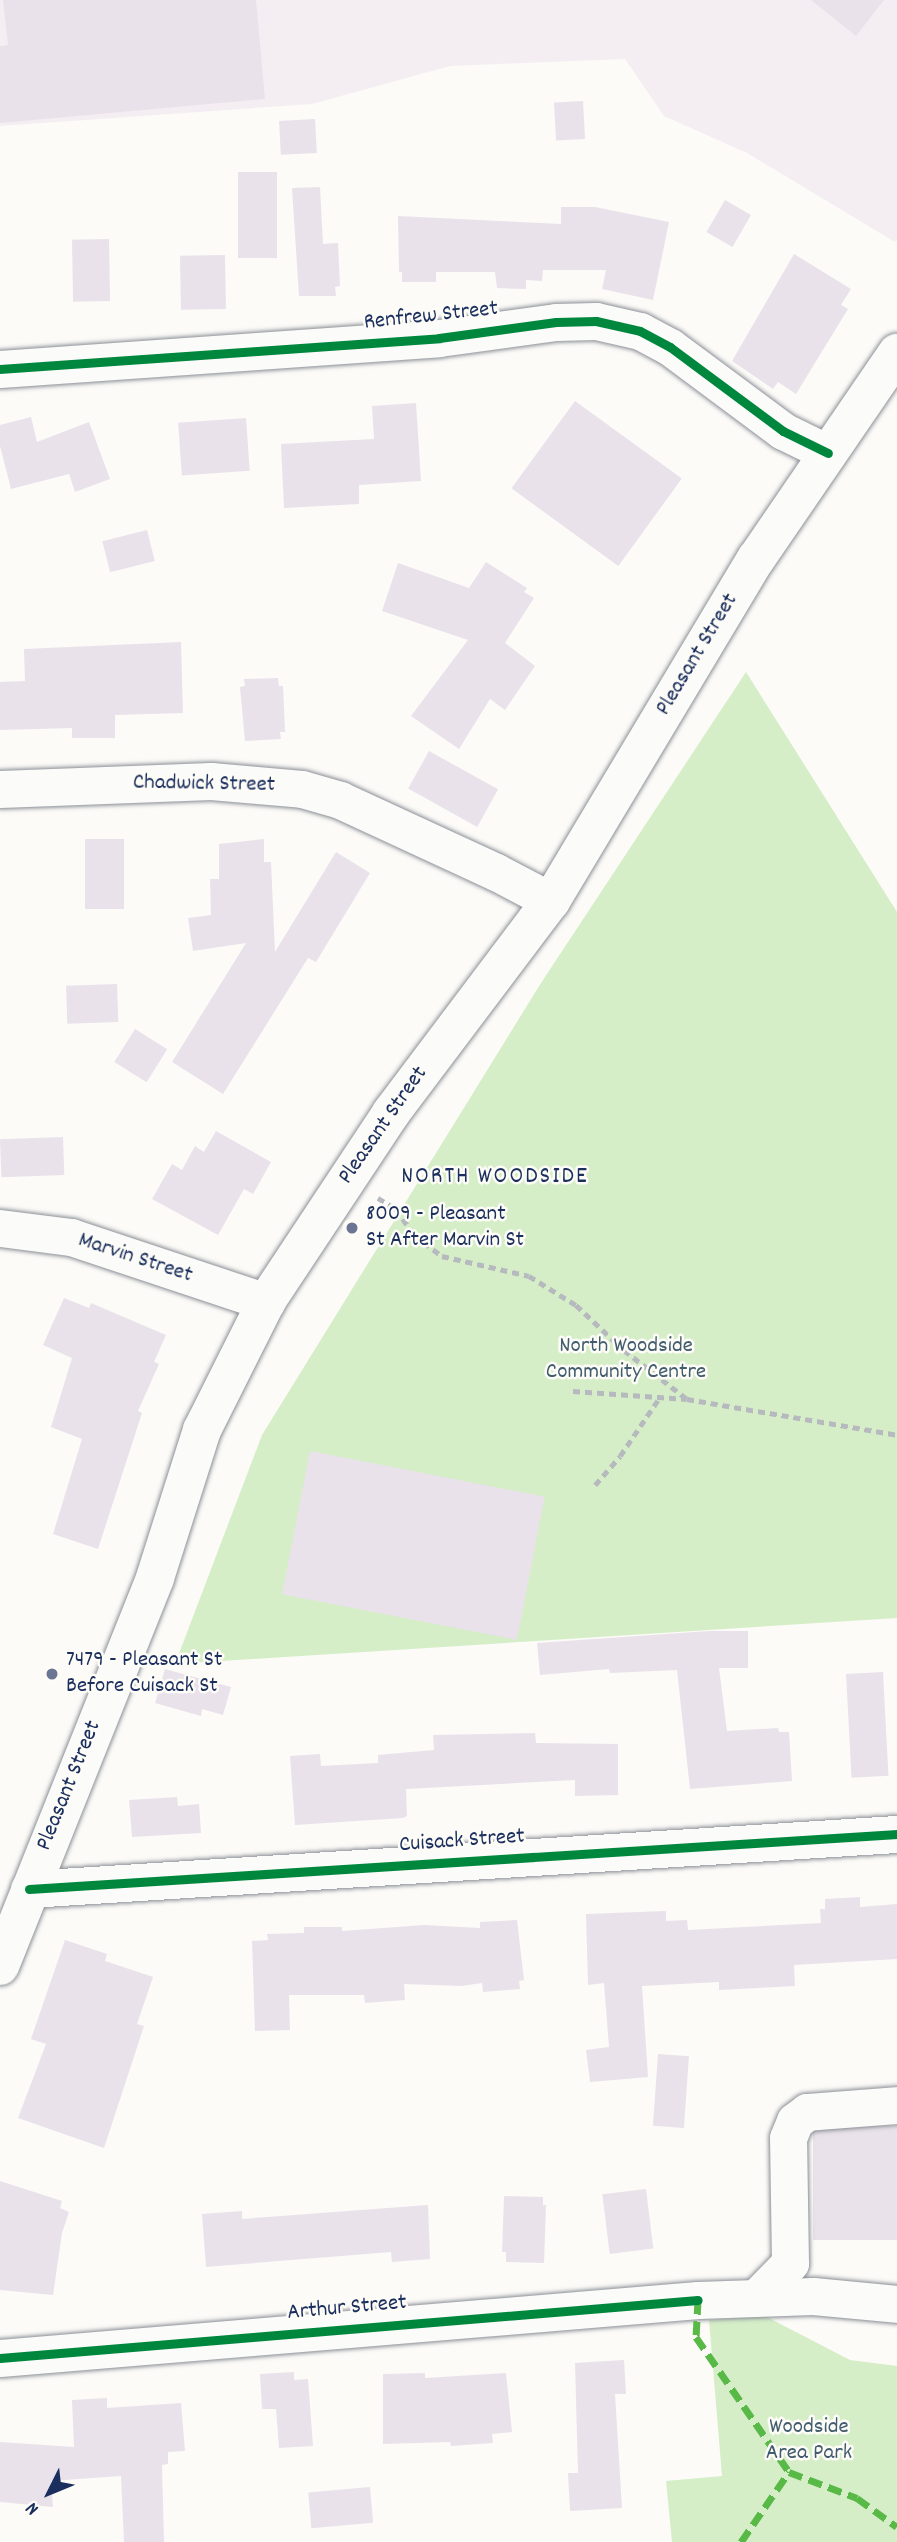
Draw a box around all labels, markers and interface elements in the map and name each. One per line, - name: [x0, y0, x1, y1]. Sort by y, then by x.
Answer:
- street label: Renfrew Street: [363, 296, 499, 338]
- street label: Pleasant Street: [651, 589, 745, 721]
- street label: Chadwick Street: [133, 770, 275, 800]
- street label: Pleasant Street: [333, 1062, 435, 1190]
- district label: NORTH WOODSIDE: [403, 1164, 587, 1192]
- place label: 8009 - Pleasant St After Marvin St: [366, 1201, 524, 1255]
- marker: 8009 - Pleasant St After Marvin St: [344, 1220, 360, 1236]
- street label: Marvin Street: [74, 1228, 196, 1290]
- park label: North Woodside Community Centre: [546, 1333, 706, 1387]
- place label: 7479 - Pleasant St Before Cuisack St: [66, 1647, 222, 1701]
- marker: 7479 - Pleasant St Before Cuisack St: [44, 1666, 60, 1682]
- street label: Pleasant Street: [31, 1717, 109, 1855]
- street label: Cuisack Street: [398, 1824, 526, 1860]
- street label: Arthur Street: [286, 2290, 408, 2328]
- park label: Woodside Area Park: [766, 2414, 852, 2468]
- north arrow: [14, 2458, 84, 2528]
- text: N: [20, 2495, 46, 2520]

